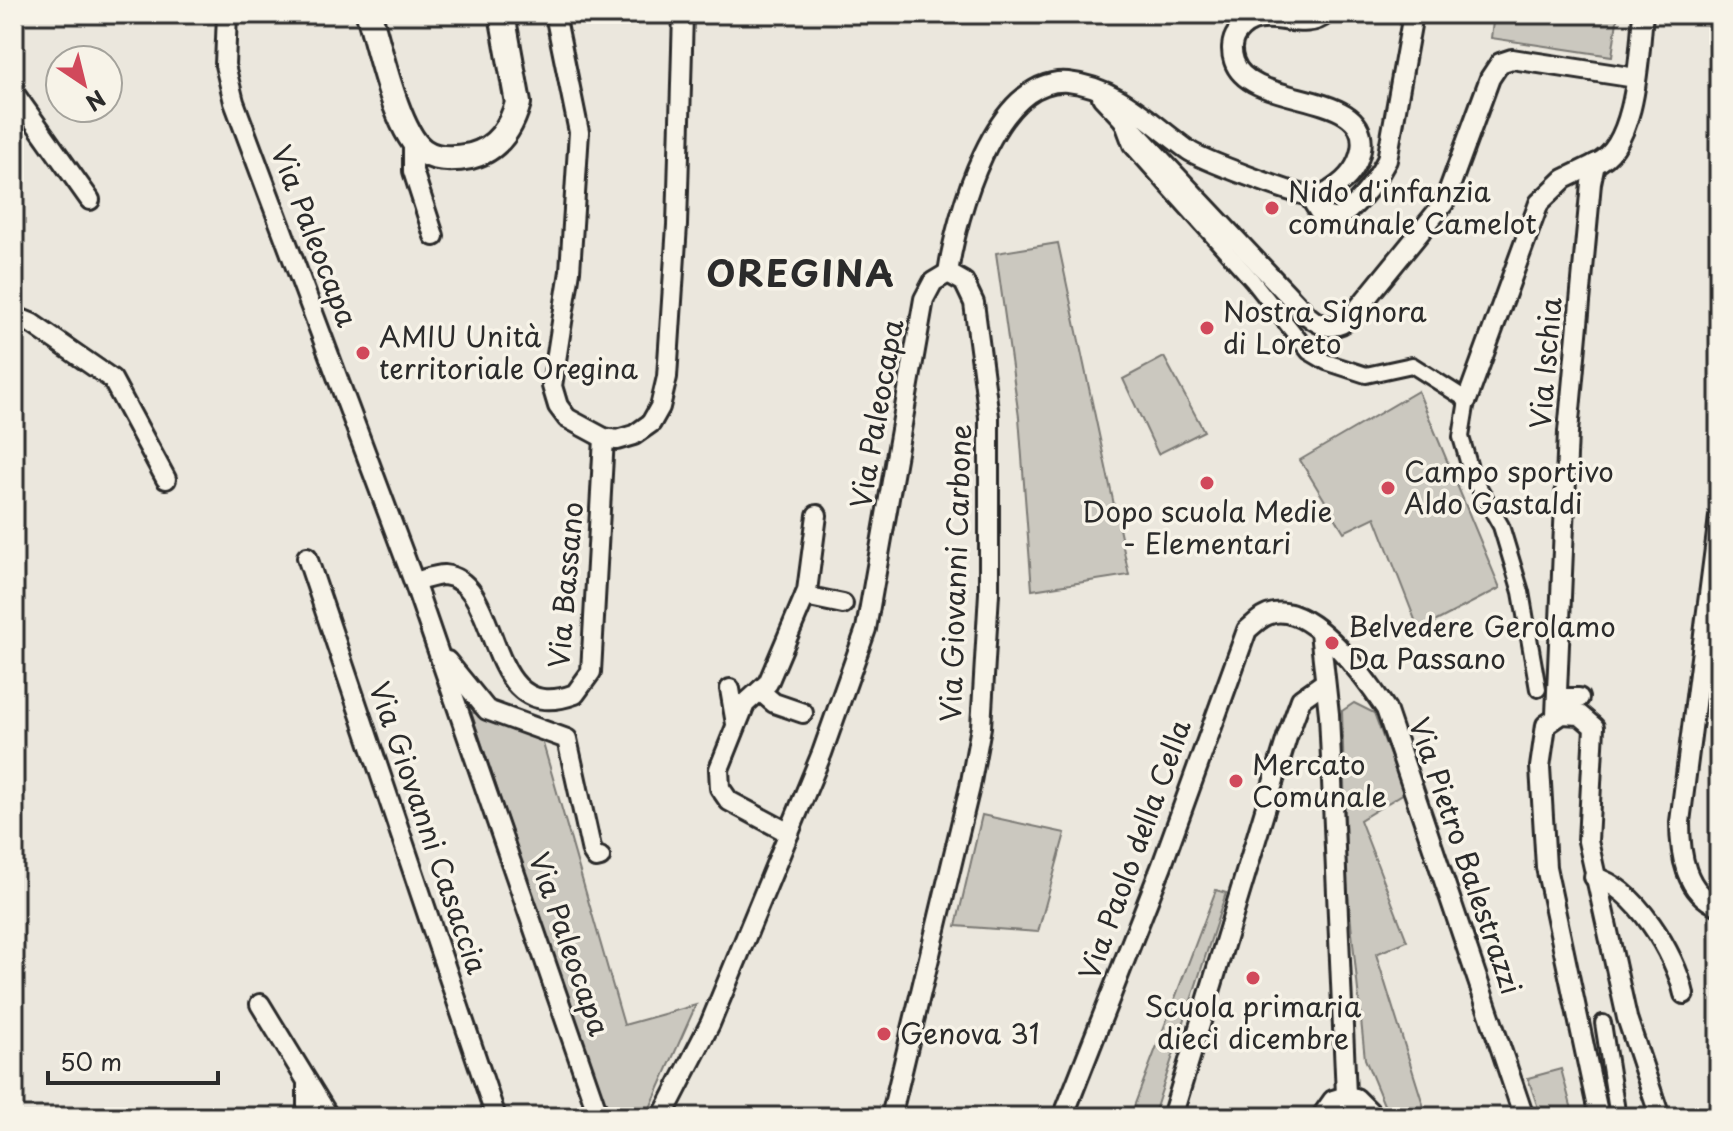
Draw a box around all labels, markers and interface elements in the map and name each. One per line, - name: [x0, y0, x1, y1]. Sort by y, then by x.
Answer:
- north arrow: [44, 44, 124, 124]
- text: N: [80, 83, 113, 120]
- street label: Via Paleocapa: [261, 138, 370, 333]
- place label: Nido d'infanzia comunale Camelot: [1288, 169, 1537, 244]
- marker: Nido d'infanzia comunale Camelot: [1263, 199, 1281, 217]
- district label: OREGINA: [706, 245, 896, 299]
- place label: Nostra Signora di Loreto: [1223, 289, 1428, 364]
- street label: Via Ischia: [1517, 295, 1572, 431]
- place label: AMIU Unità territoriale Oregina: [379, 314, 638, 389]
- street label: Via Paleocapa: [838, 315, 913, 512]
- marker: Nostra Signora di Loreto: [1198, 319, 1216, 337]
- marker: AMIU Unità territoriale Oregina: [354, 344, 372, 362]
- street label: Via Giovanni Carbone: [928, 423, 981, 723]
- place label: Campo sportivo Aldo Gastaldi: [1404, 449, 1614, 524]
- marker: Dopo scuola Medie - Elementari: [1198, 474, 1216, 492]
- marker: Campo sportivo Aldo Gastaldi: [1379, 479, 1397, 497]
- place label: Dopo scuola Medie - Elementari: [1082, 489, 1332, 564]
- street label: Via Bassano: [536, 500, 593, 670]
- place label: Belvedere Gerolamo Da Passano: [1348, 604, 1616, 679]
- marker: Belvedere Gerolamo Da Passano: [1323, 634, 1341, 652]
- street label: Via Giovanni Casaccia: [359, 675, 500, 980]
- street label: Via Pietro Balestrazzi: [1399, 711, 1534, 1000]
- street label: Via Paolo della Cella: [1066, 713, 1201, 986]
- place label: Mercato Comunale: [1252, 742, 1387, 817]
- marker: Mercato Comunale: [1227, 772, 1245, 790]
- street label: Via Paleocapa: [519, 846, 622, 1041]
- marker: Scuola primaria dieci dicembre: [1244, 969, 1262, 987]
- place label: Scuola primaria dieci dicembre: [1145, 984, 1362, 1059]
- place label: Genova 31: [900, 1011, 1040, 1054]
- marker: Genova 31: [875, 1025, 893, 1043]
- scale bar: [48, 1035, 218, 1085]
- text: 50 m: [60, 1043, 122, 1079]

